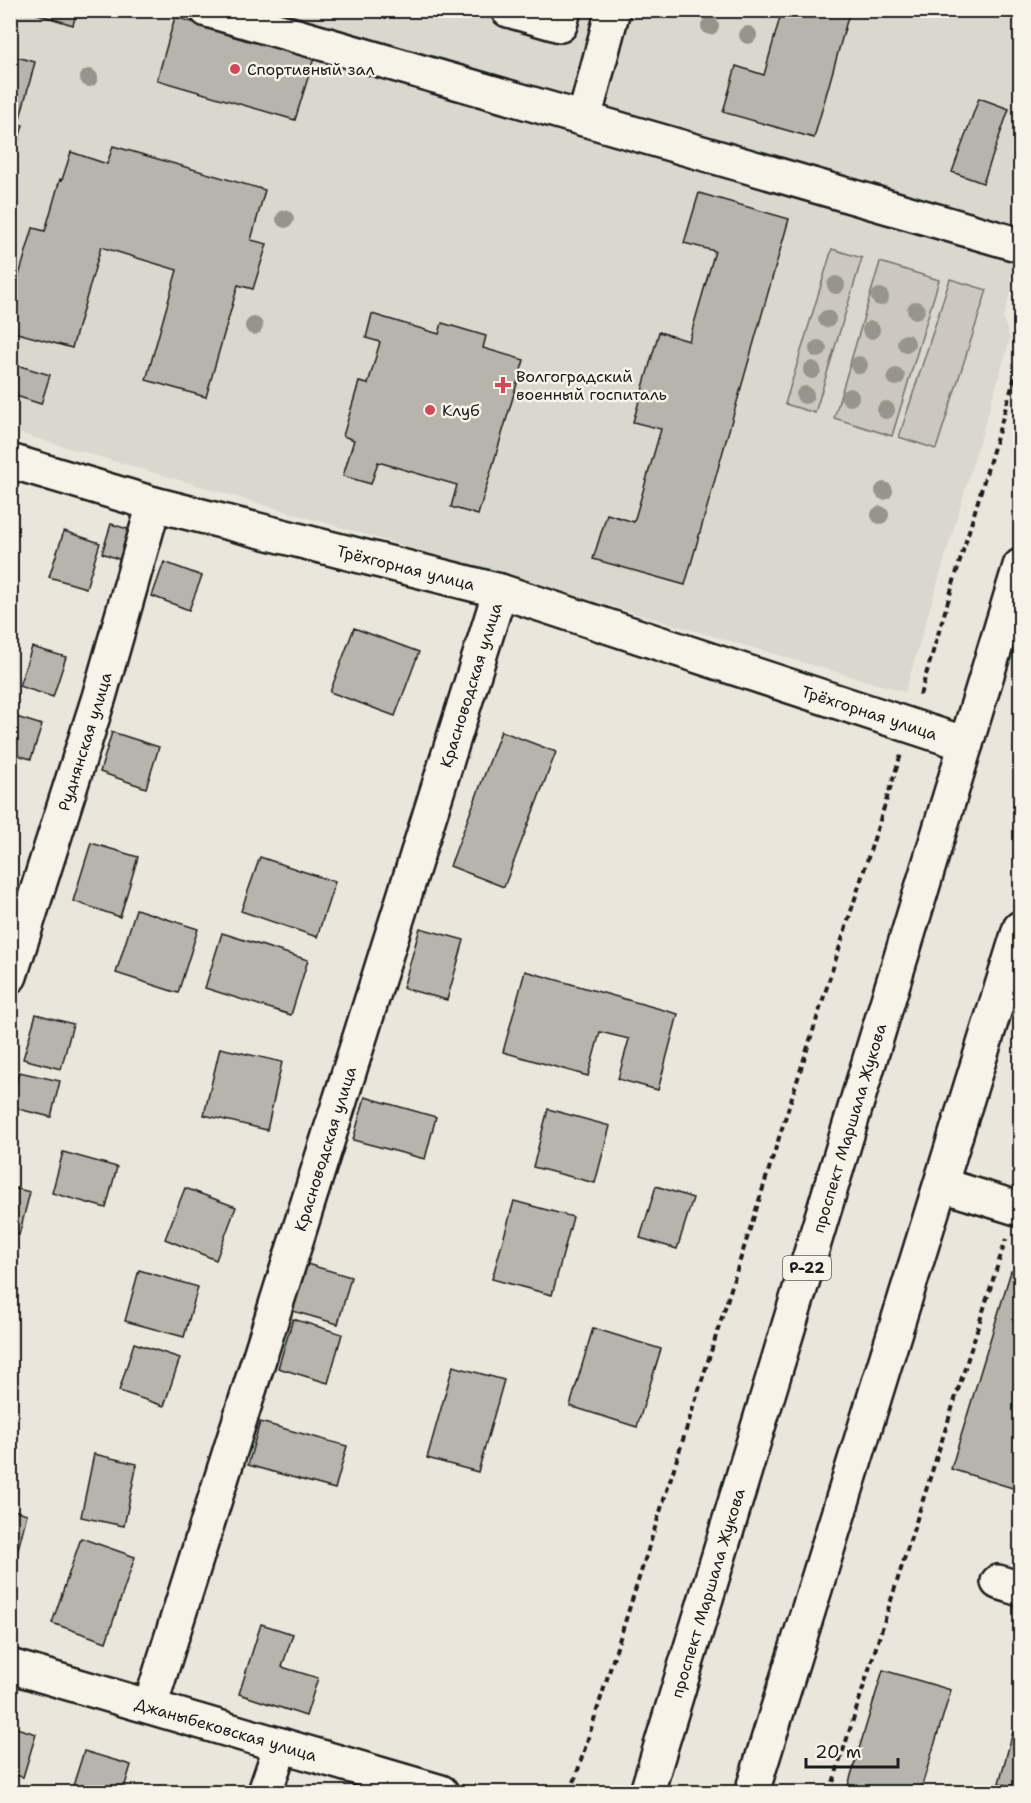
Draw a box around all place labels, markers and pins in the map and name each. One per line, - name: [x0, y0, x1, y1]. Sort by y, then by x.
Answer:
- place label: Спортивный зал: [247, 59, 375, 80]
- marker: Спортивный зал: [228, 62, 242, 76]
- place label: Волгоградский военный госпиталь: [516, 366, 667, 405]
- marker: Волгоградский военный госпиталь: [494, 376, 512, 394]
- place label: Клуб: [442, 400, 480, 421]
- marker: Клуб: [423, 403, 437, 417]

